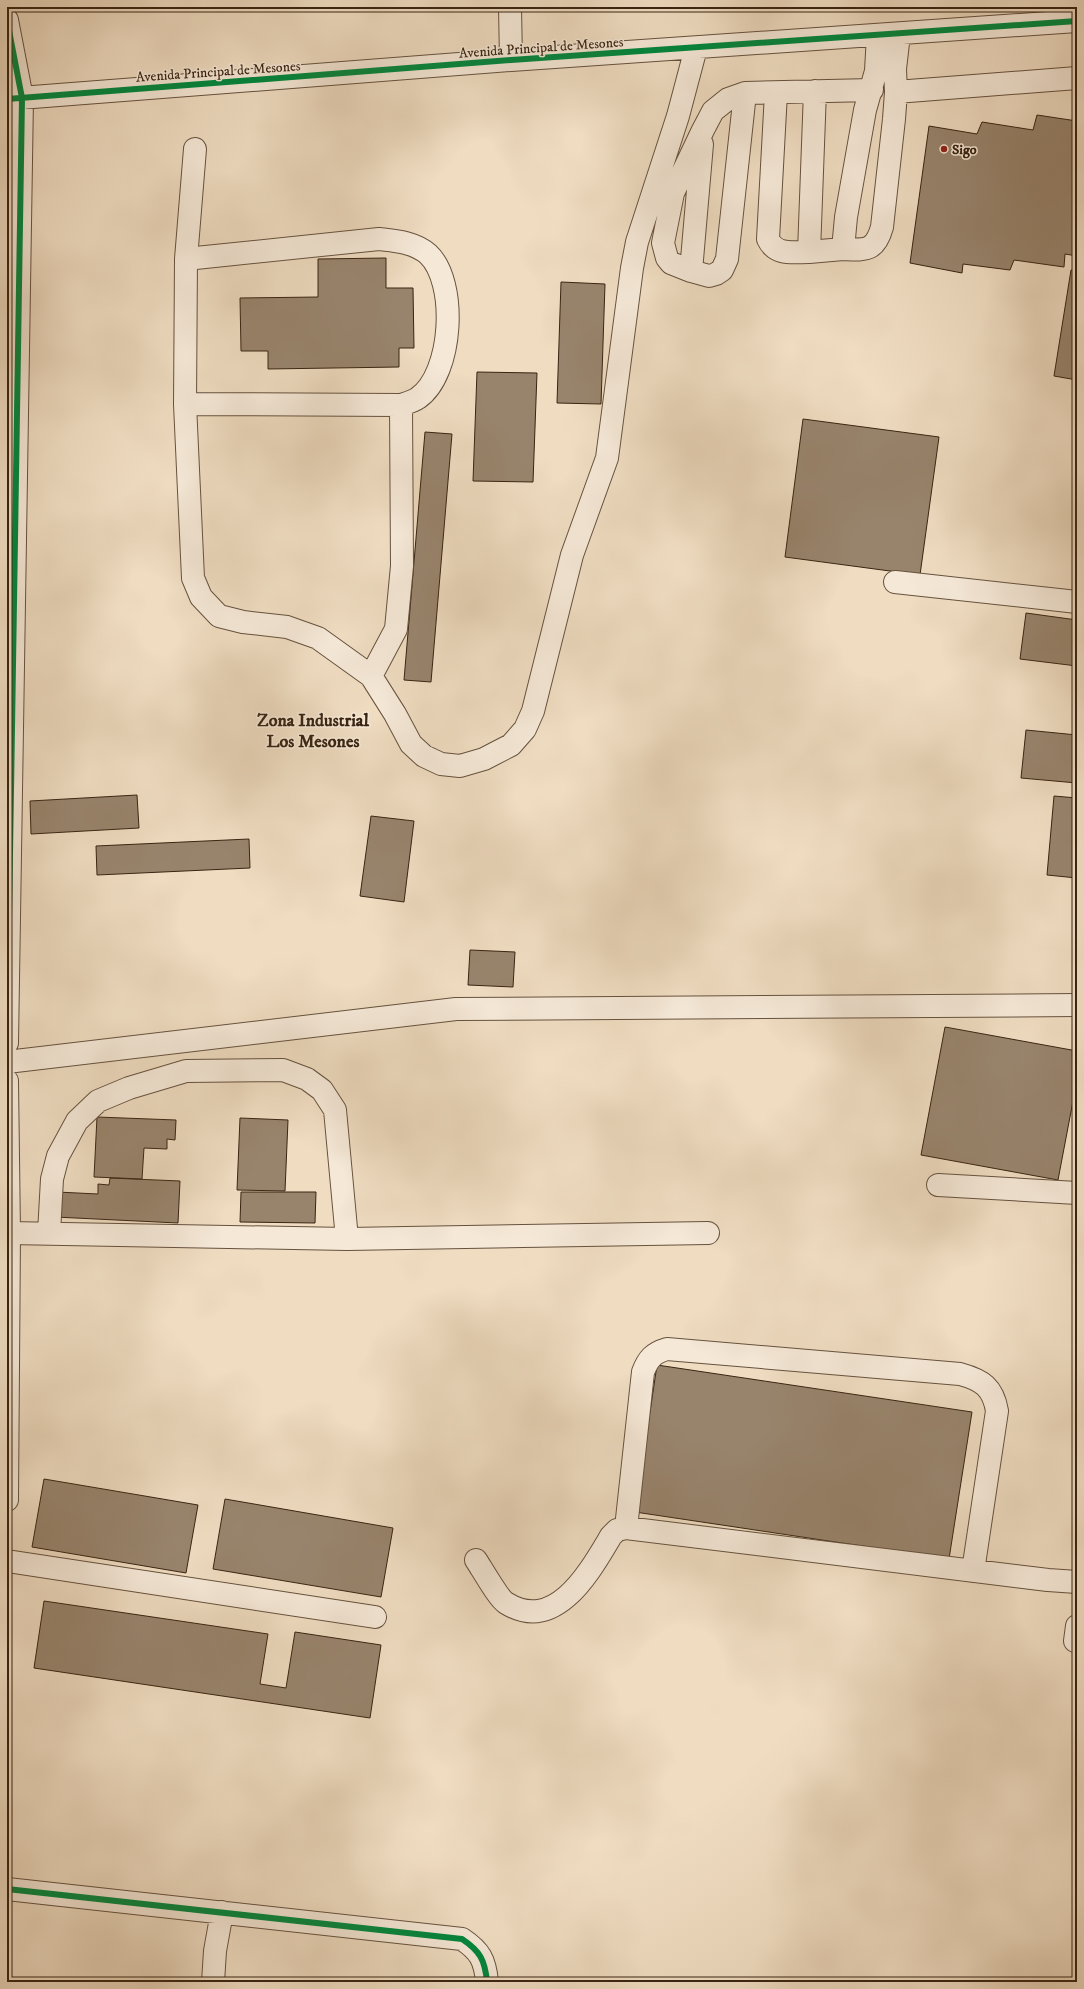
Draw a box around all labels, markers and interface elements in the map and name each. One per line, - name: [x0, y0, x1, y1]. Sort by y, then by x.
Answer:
- street label: Avenida Principal de Mesones: [458, 33, 624, 63]
- street label: Avenida Principal de Mesones: [135, 57, 301, 87]
- place label: Sigo: [952, 141, 977, 159]
- marker: Sigo: [939, 144, 949, 154]
- district label: Zona Industrial Los Mesones: [257, 710, 370, 753]

